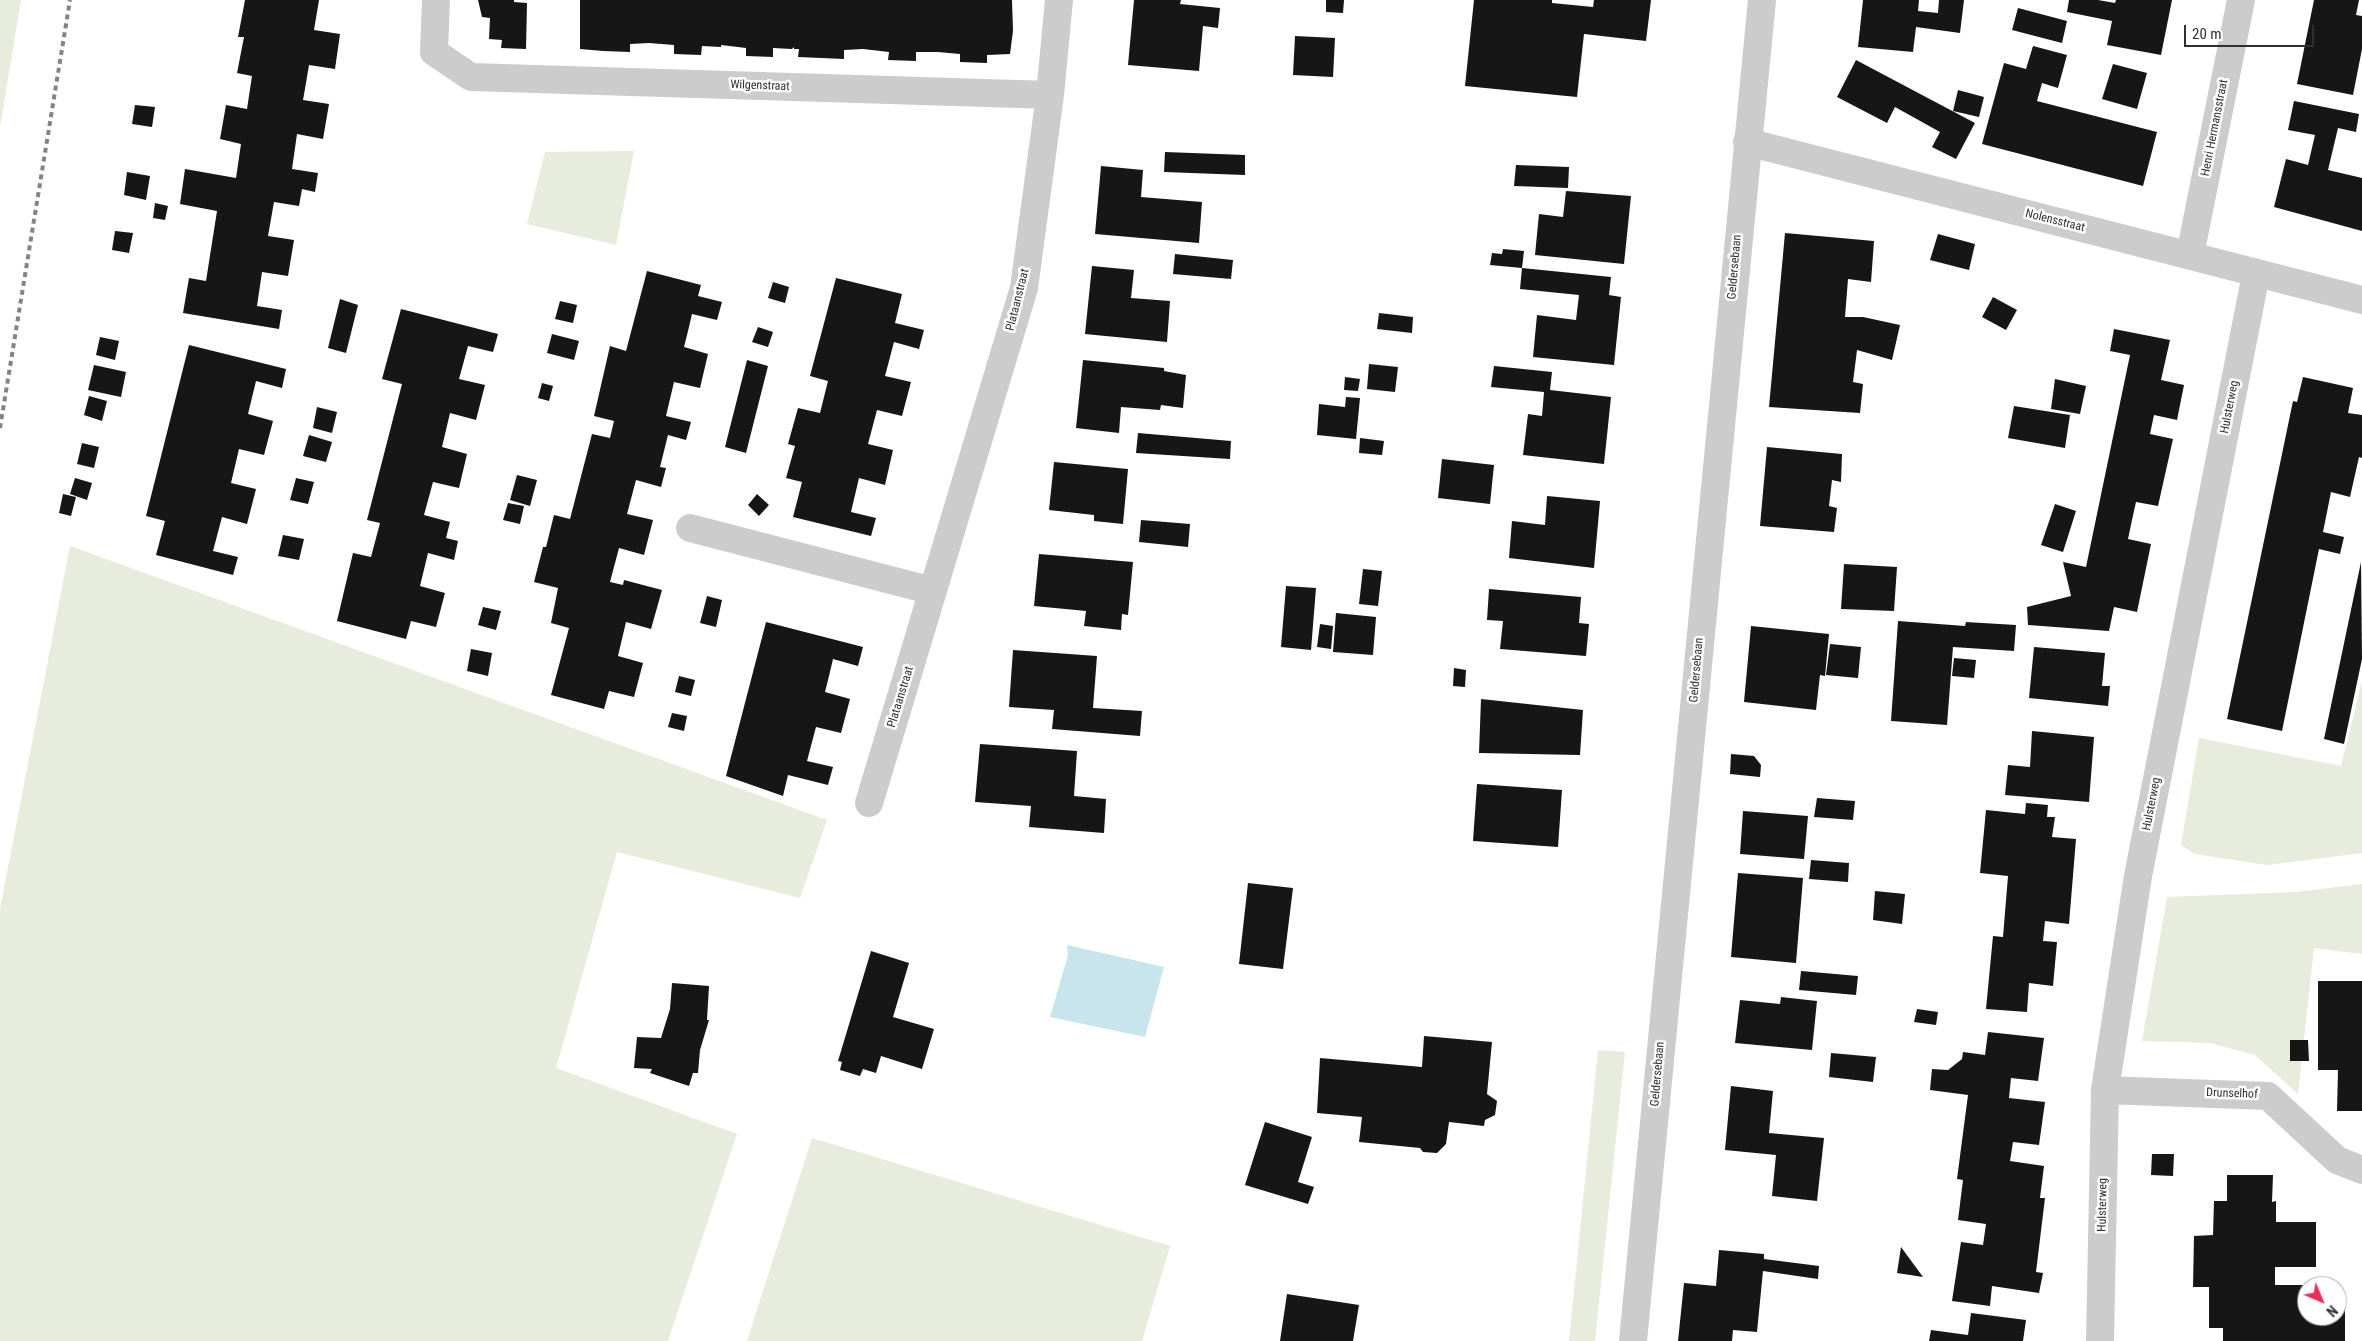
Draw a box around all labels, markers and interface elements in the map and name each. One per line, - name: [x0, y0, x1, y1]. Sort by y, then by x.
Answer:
- scale bar: [2187, 15, 2317, 47]
- text: 20 m: [2192, 25, 2222, 43]
- street label: Wilgenstraat: [730, 78, 790, 94]
- street label: Henri Hermansstraat: [2199, 78, 2231, 178]
- street label: Nolensstraat: [2024, 207, 2086, 235]
- street label: Geldersebaan: [1725, 234, 1745, 300]
- street label: Plataanstraat: [1003, 267, 1033, 333]
- street label: Hulsterweg: [2218, 379, 2242, 435]
- street label: Geldersebaan: [1687, 637, 1707, 703]
- street label: Plataanstraat: [885, 665, 917, 729]
- street label: Hulsterweg: [2140, 776, 2164, 832]
- street label: Geldersebaan: [1648, 1041, 1668, 1107]
- street label: Drunselhof: [2206, 1086, 2258, 1102]
- street label: Hulsterweg: [2095, 1178, 2111, 1232]
- north arrow: [2297, 1276, 2347, 1326]
- text: N: [2323, 1302, 2341, 1320]

